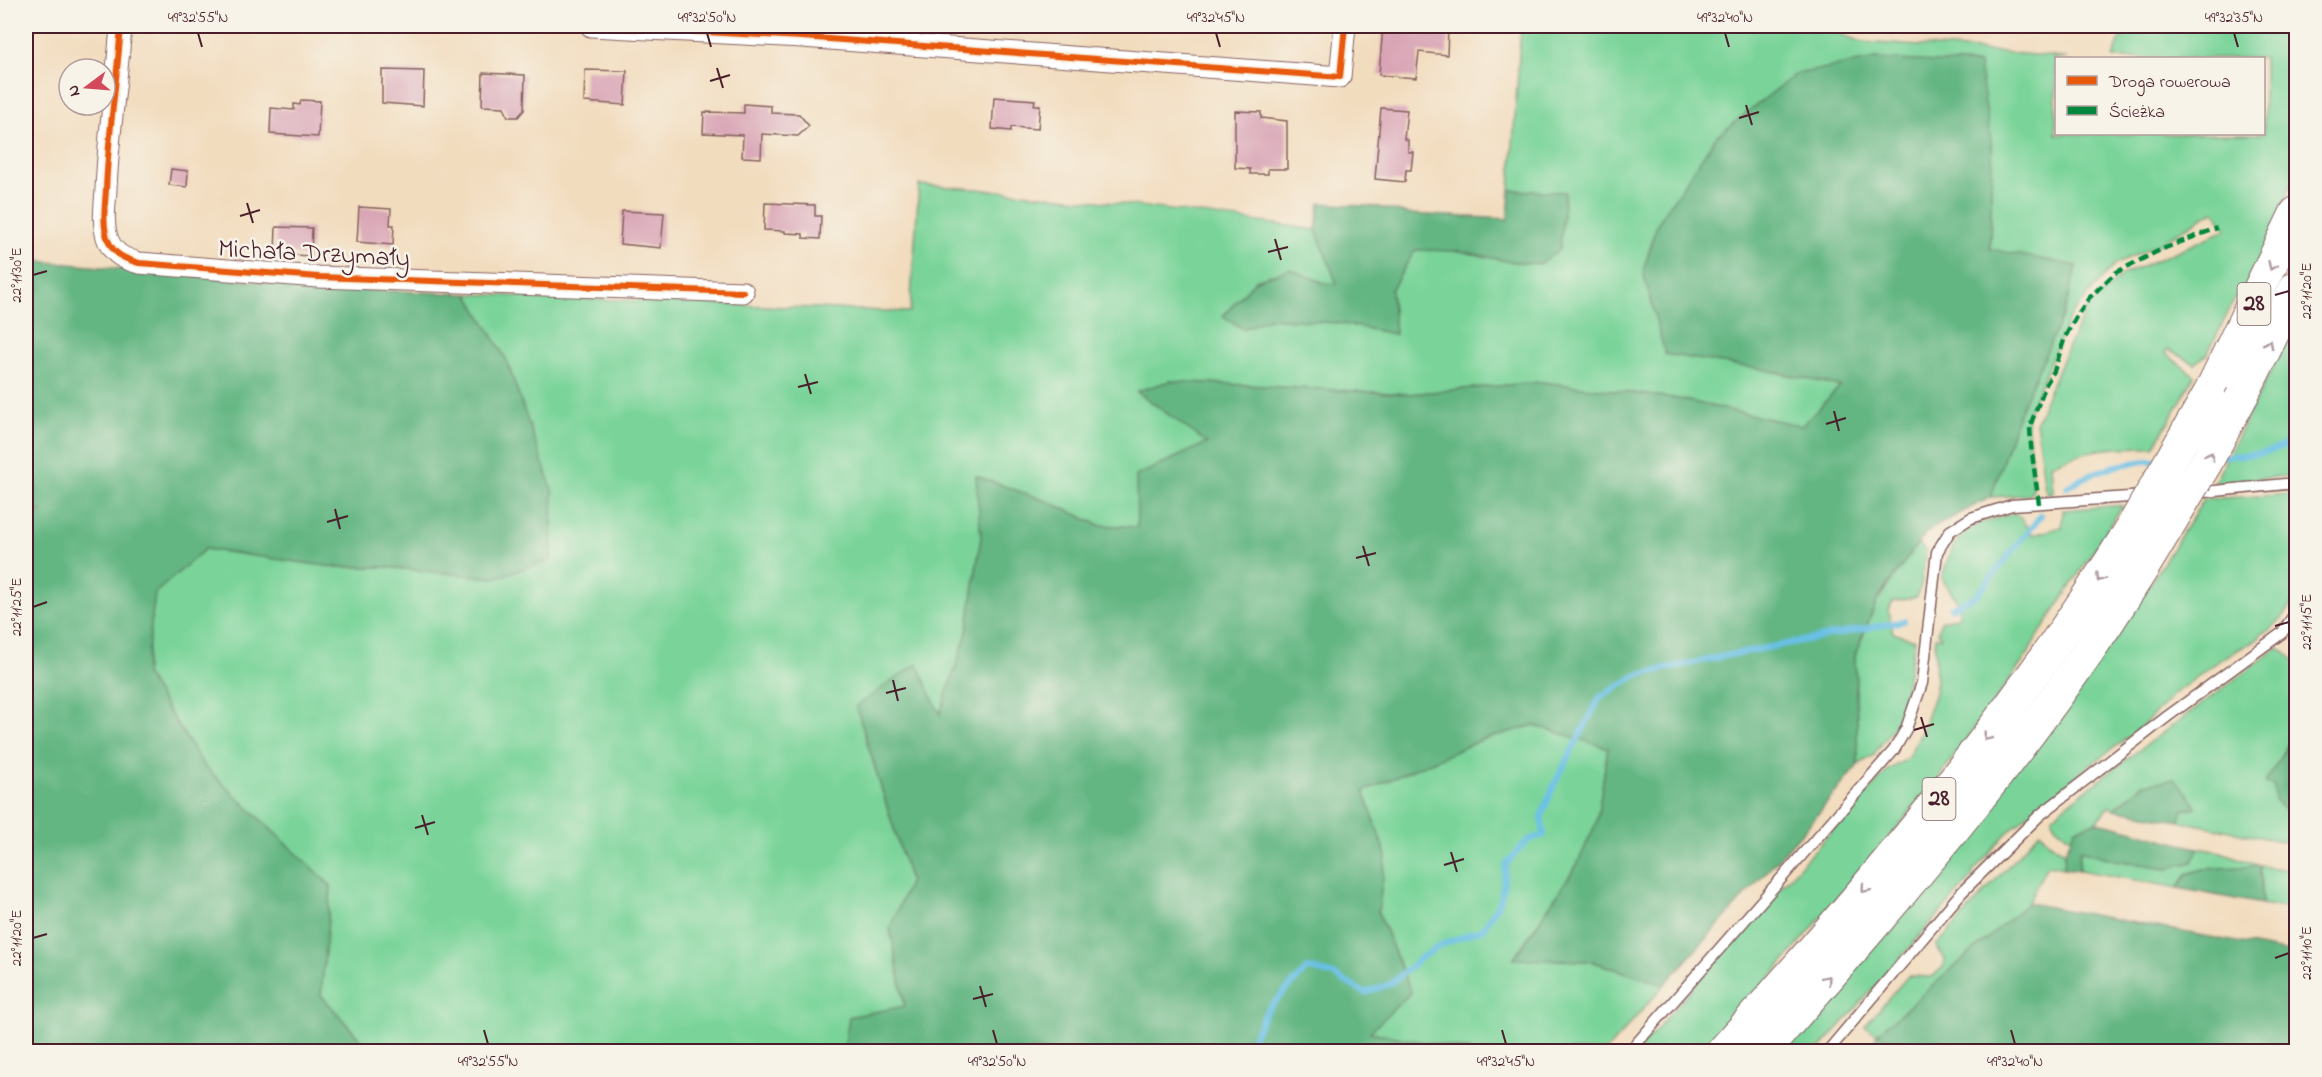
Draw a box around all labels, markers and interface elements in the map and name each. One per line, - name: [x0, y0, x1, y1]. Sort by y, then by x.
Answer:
- text: 49°32'55"N: [168, 7, 228, 29]
- text: 49°32'50"N: [678, 7, 736, 29]
- text: 49°32'45"N: [1187, 7, 1245, 29]
- text: 49°32'40"N: [1697, 7, 1753, 29]
- text: 49°32'35"N: [2205, 7, 2263, 29]
- north arrow: [57, 57, 117, 117]
- legend: [2055, 57, 2265, 135]
- text: Droga rowerowa: [2108, 70, 2231, 97]
- text: N: [61, 82, 88, 99]
- text: Ścieżka: [2109, 100, 2165, 126]
- street label: Michała Drzymały: [217, 231, 411, 279]
- text: 22°11'30"E: [6, 247, 28, 303]
- one-way arrow: [2268, 260, 2280, 271]
- text: 22°11'20"E: [2296, 263, 2318, 319]
- road number: 28: [2238, 283, 2270, 325]
- one-way arrow: [2262, 339, 2273, 350]
- one-way arrow: [2203, 452, 2214, 462]
- one-way arrow: [2096, 571, 2107, 582]
- text: 22°11'25"E: [6, 578, 28, 636]
- text: 22°11'15"E: [2296, 594, 2318, 650]
- one-way arrow: [1984, 730, 1995, 741]
- road number: 28: [1922, 778, 1956, 820]
- one-way arrow: [1861, 882, 1872, 893]
- text: 22°11'20"E: [6, 910, 28, 966]
- text: 22°11'10"E: [2296, 926, 2318, 980]
- one-way arrow: [1820, 975, 1831, 986]
- text: 49°32'55"N: [458, 1051, 518, 1073]
- text: 49°32'50"N: [968, 1051, 1026, 1073]
- text: 49°32'45"N: [1477, 1051, 1535, 1073]
- text: 49°32'40"N: [1987, 1051, 2043, 1073]

